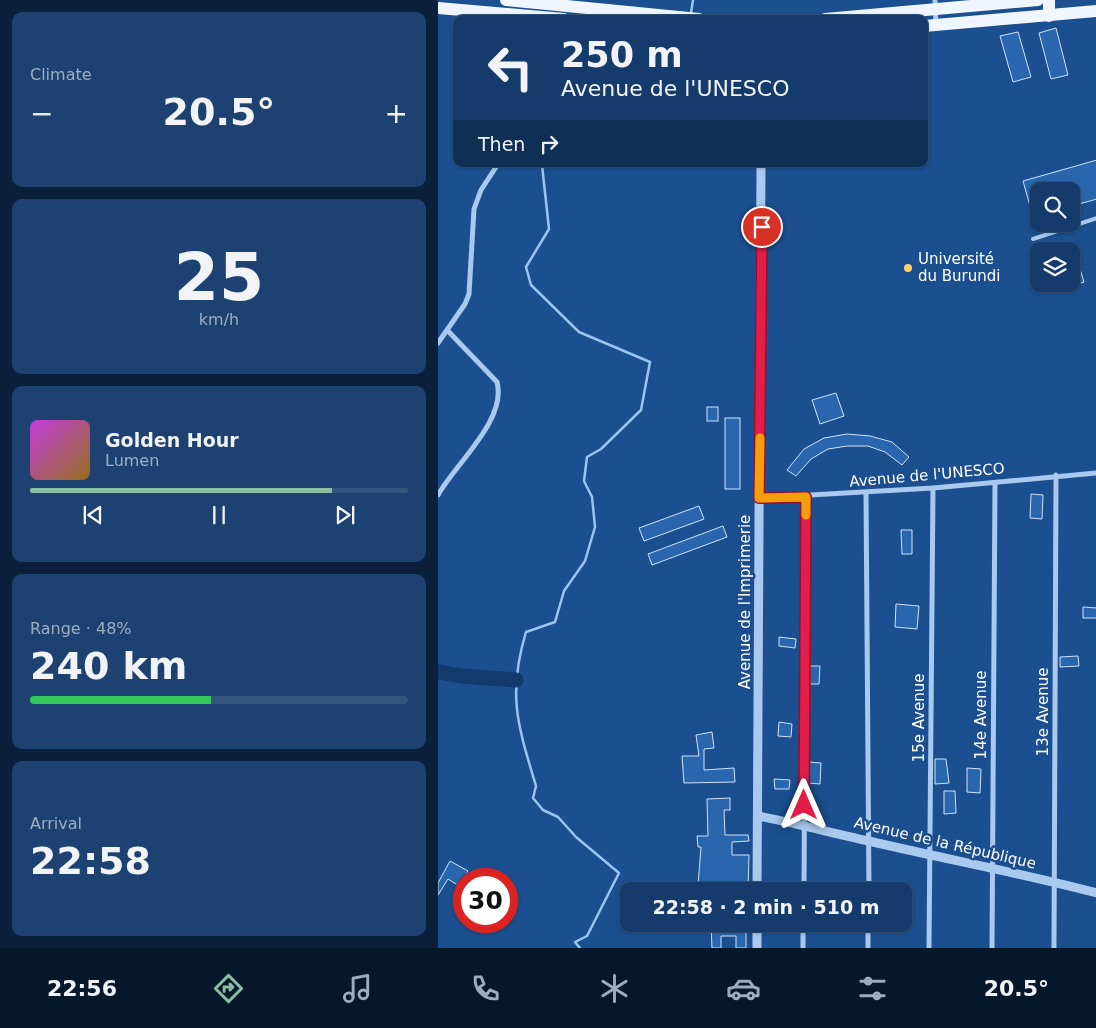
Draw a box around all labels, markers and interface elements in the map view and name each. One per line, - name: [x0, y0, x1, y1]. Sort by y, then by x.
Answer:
- icon: left: [478, 35, 543, 100]
- text: 250 m: [561, 35, 683, 75]
- text: Climate: [30, 65, 92, 84]
- text: Avenue de l'UNESCO: [561, 76, 790, 101]
- text: 20.5°: [163, 90, 275, 134]
- text: −: [30, 97, 53, 130]
- text: +: [385, 97, 408, 130]
- icon: right: [535, 130, 563, 158]
- text: Then: [478, 133, 525, 155]
- map controls: [1030, 182, 1080, 292]
- button: search: [1030, 182, 1080, 232]
- pin: [741, 206, 783, 248]
- icon: arrive: [748, 213, 776, 241]
- text: 25: [174, 240, 264, 315]
- button: layers: [1030, 242, 1080, 292]
- place label: Université du Burundi: [918, 250, 1000, 285]
- marker: Université du Burundi: [902, 262, 914, 274]
- text: km/h: [199, 310, 239, 329]
- text: Golden Hour: [105, 429, 239, 451]
- text: Lumen: [105, 451, 159, 470]
- street label: Avenue de l'UNESCO: [849, 459, 1005, 491]
- icon: previous: [79, 501, 107, 529]
- icon: pause: [205, 501, 233, 529]
- icon: next: [331, 501, 359, 529]
- street label: Avenue de l'Imprimerie: [736, 515, 754, 689]
- text: Range · 48%: [30, 619, 132, 638]
- text: 240 km: [30, 644, 187, 688]
- street label: 13e Avenue: [1034, 668, 1052, 756]
- street label: 14e Avenue: [972, 671, 990, 759]
- street label: 15e Avenue: [910, 674, 928, 762]
- position arrow: [777, 778, 829, 830]
- street label: Avenue de la République: [852, 813, 1038, 873]
- text: Arrival: [30, 814, 82, 833]
- text: 22:58: [30, 839, 151, 883]
- speed limit sign: 30: [453, 868, 518, 933]
- text: 22:58 · 2 min · 510 m: [652, 896, 880, 918]
- icon: directions: [211, 971, 246, 1006]
- icon: music: [340, 971, 375, 1006]
- icon: phone: [468, 971, 503, 1006]
- icon: climate: [597, 971, 632, 1006]
- icon: car: [726, 971, 761, 1006]
- icon: filters: [855, 971, 890, 1006]
- text: 22:56: [47, 976, 117, 1001]
- text: 20.5°: [984, 976, 1049, 1001]

